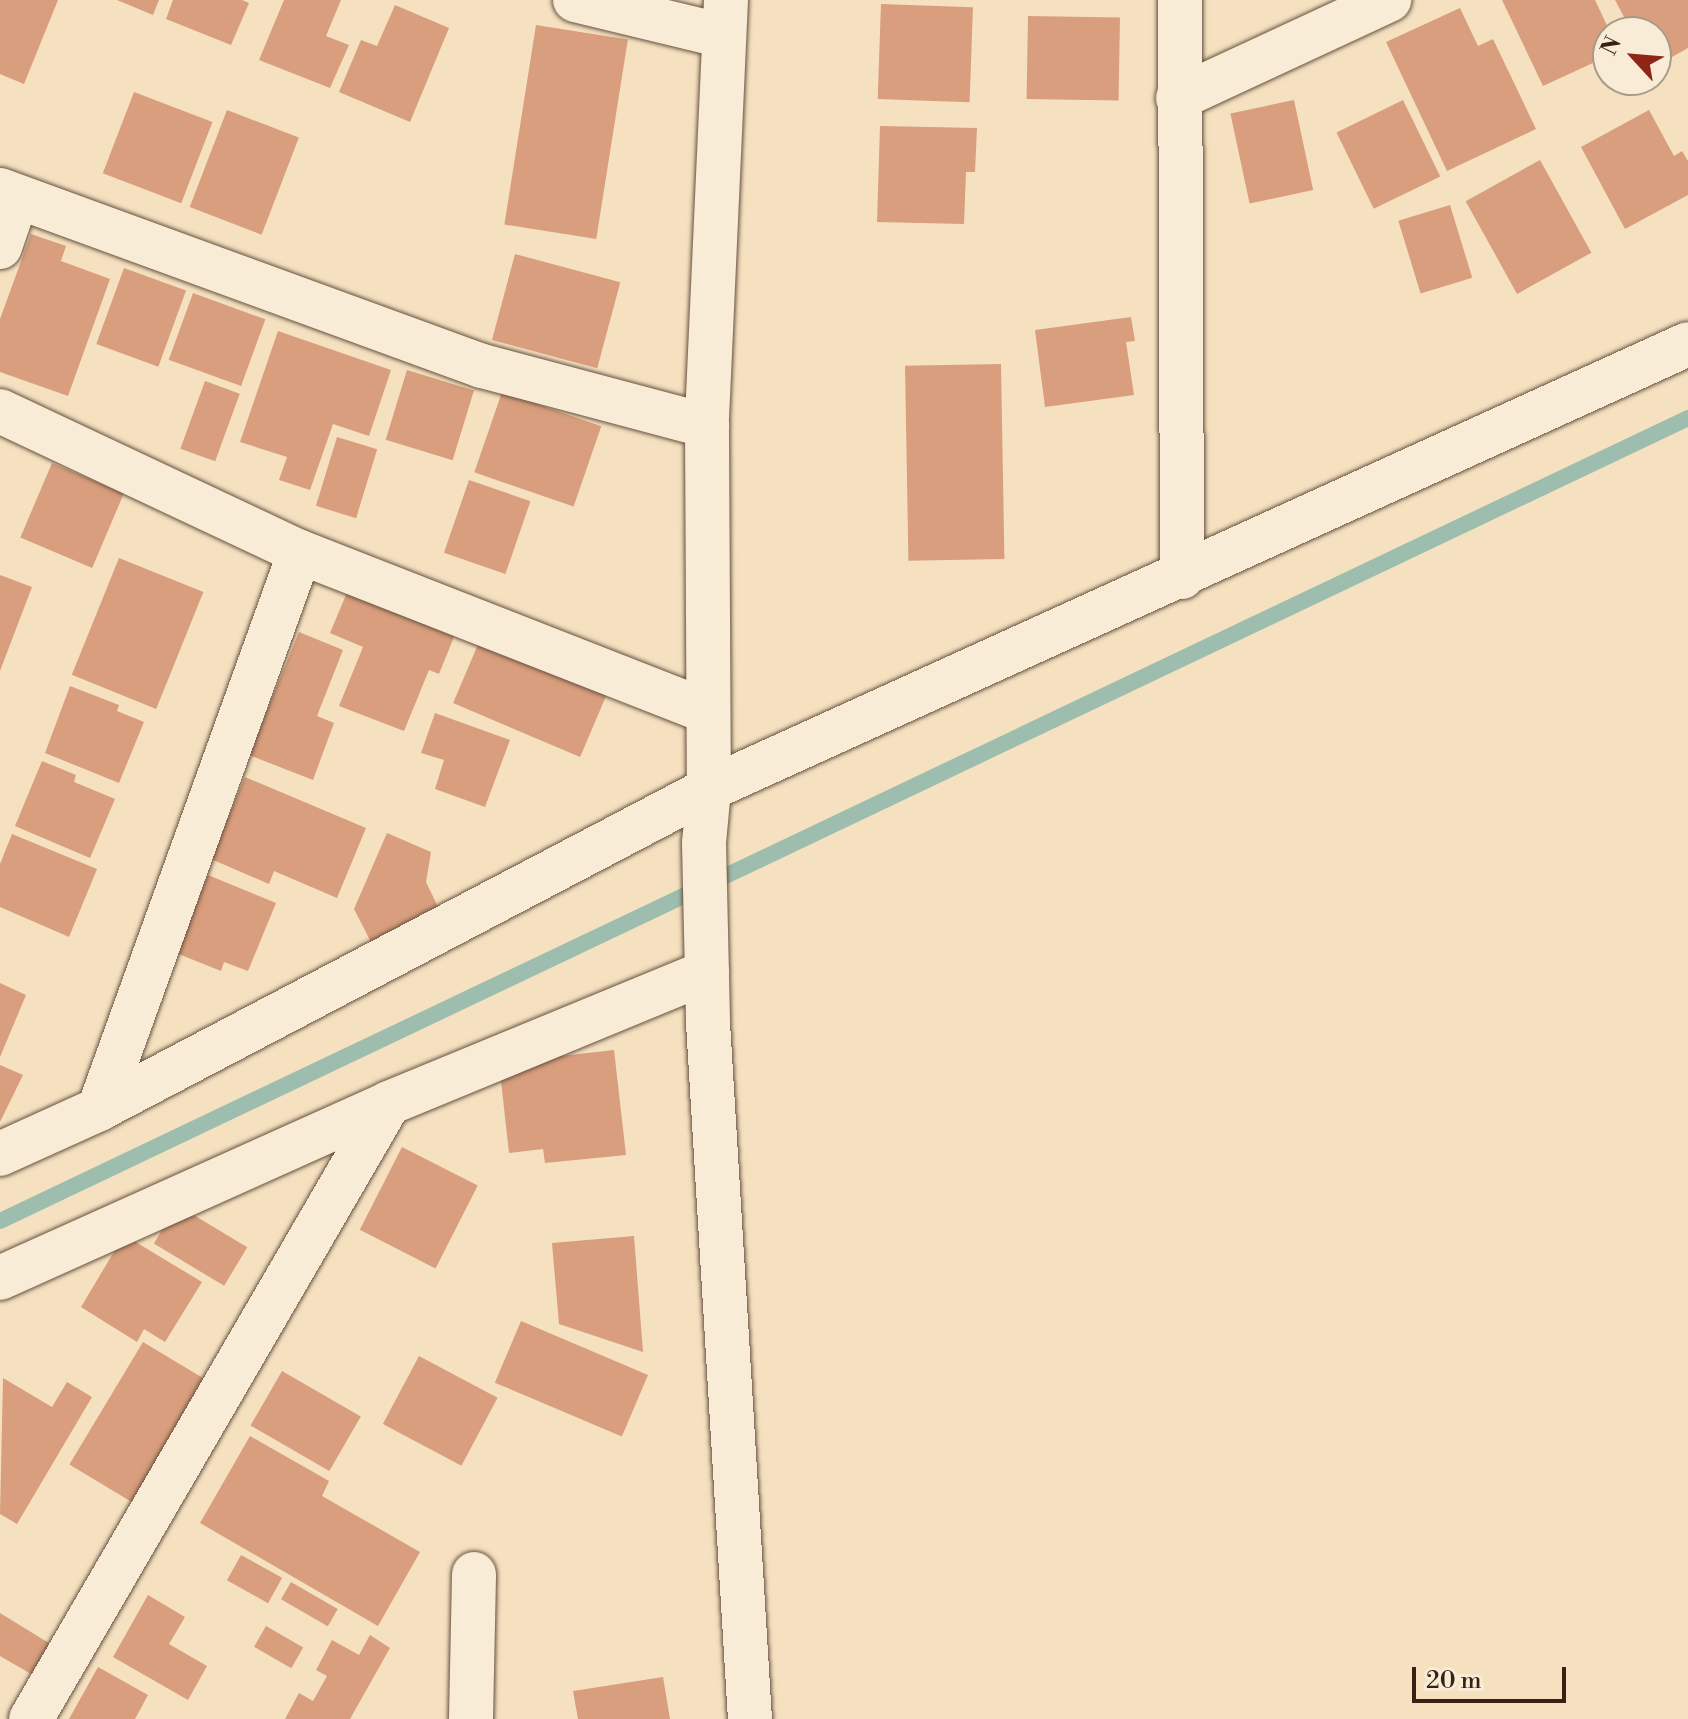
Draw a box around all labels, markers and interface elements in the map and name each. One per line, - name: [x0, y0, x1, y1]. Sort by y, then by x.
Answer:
- north arrow: [1592, 16, 1672, 96]
- text: N: [1596, 32, 1628, 60]
- scale bar: [1416, 1651, 1570, 1701]
- text: 20 m: [1426, 1666, 1482, 1696]

